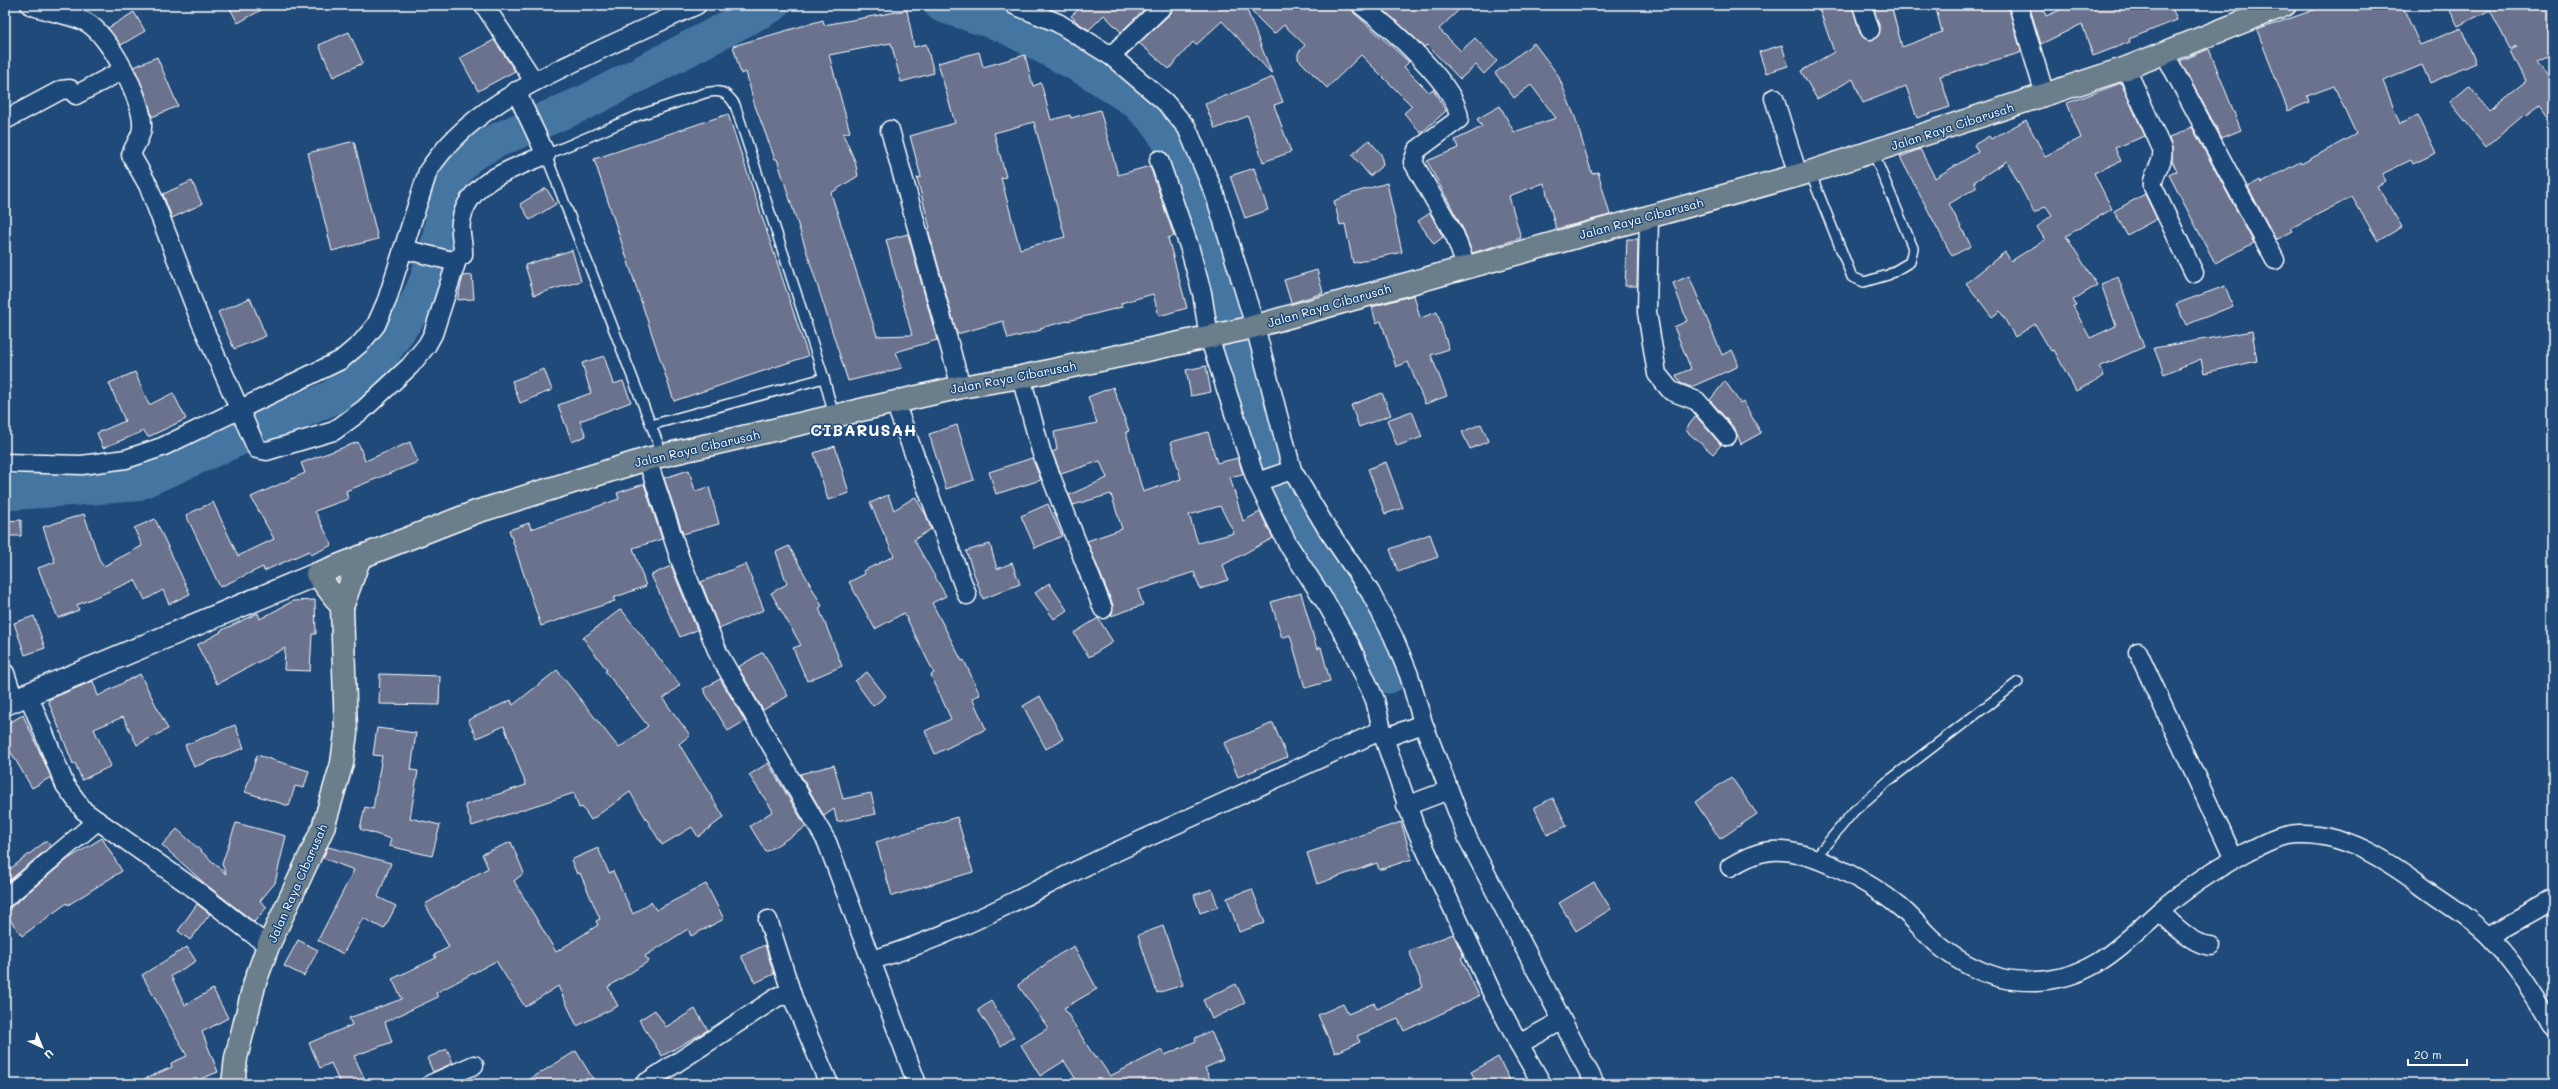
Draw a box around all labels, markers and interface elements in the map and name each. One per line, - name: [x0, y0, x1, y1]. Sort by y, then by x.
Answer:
- street label: Jalan Raya Cibarusah: [1889, 99, 2015, 153]
- street label: Jalan Raya Cibarusah: [1577, 194, 1705, 242]
- street label: Jalan Raya Cibarusah: [1265, 280, 1393, 330]
- street label: Jalan Raya Cibarusah: [949, 357, 1077, 397]
- district label: CIBARUSAH: [810, 419, 918, 440]
- street label: Jalan Raya Cibarusah: [633, 426, 761, 470]
- street label: Jalan Raya Cibarusah: [264, 821, 330, 945]
- north arrow: [22, 1027, 62, 1067]
- scale bar: [2408, 1041, 2467, 1067]
- text: U: [41, 1046, 57, 1063]
- text: 20 m: [2414, 1046, 2442, 1062]

